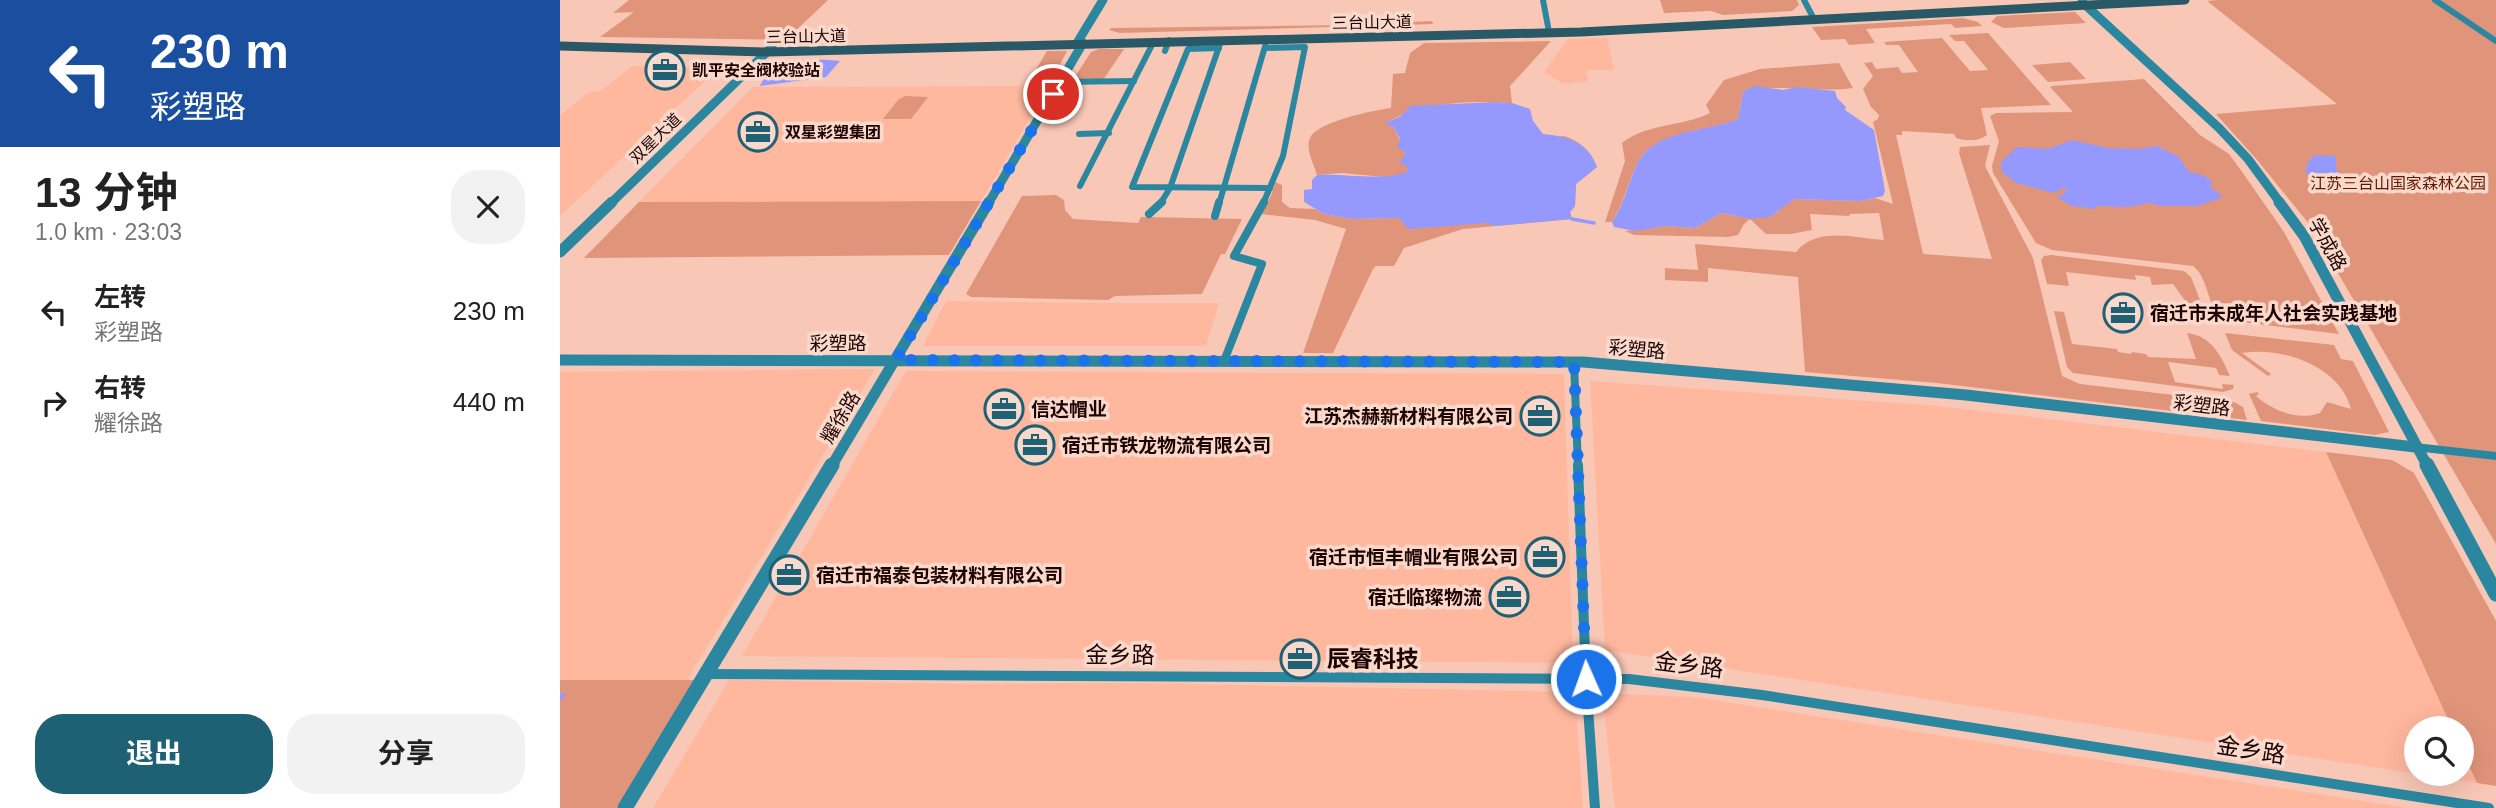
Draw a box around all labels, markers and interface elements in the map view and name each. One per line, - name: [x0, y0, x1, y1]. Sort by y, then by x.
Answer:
- street label: 三台山大道: [1332, 13, 1412, 32]
- text: 230 m: [150, 24, 289, 78]
- street label: 三台山大道: [766, 27, 846, 46]
- icon: left: [35, 28, 126, 119]
- office icon: 凯平安全阀校验站: [644, 49, 686, 91]
- place label: 凯平安全阀校验站: [692, 61, 820, 79]
- pin: [1023, 64, 1083, 124]
- icon: arrive: [1034, 75, 1072, 113]
- text: 彩塑路: [150, 89, 246, 125]
- street label: 双星大道: [626, 110, 684, 167]
- office icon: 双星彩塑集团: [737, 111, 779, 153]
- place label: 双星彩塑集团: [785, 124, 881, 141]
- text: 13 分钟: [35, 169, 177, 216]
- button: close: [451, 170, 525, 244]
- park label: 江苏三台山国家森林公园: [2310, 175, 2486, 192]
- street label: 学成路: [2305, 214, 2351, 274]
- text: 1.0 km · 23:03: [35, 219, 182, 245]
- text: 左转: [94, 282, 146, 312]
- office icon: 宿迁市未成年人社会实践基地: [2102, 292, 2144, 334]
- icon: left: [35, 293, 73, 331]
- text: 230 m: [453, 296, 525, 326]
- place label: 宿迁市未成年人社会实践基地: [2150, 303, 2397, 324]
- text: 彩塑路: [94, 319, 163, 345]
- street label: 彩塑路: [809, 333, 867, 354]
- street label: 彩塑路: [1608, 337, 1666, 362]
- text: 右转: [94, 373, 146, 403]
- icon: right: [35, 384, 73, 422]
- text: 440 m: [453, 387, 525, 417]
- street label: 耀徐路: [817, 387, 864, 447]
- office icon: 信达帽业: [983, 388, 1025, 430]
- street label: 彩塑路: [2172, 392, 2232, 419]
- office icon: 江苏杰赫新材料有限公司: [1519, 395, 1561, 437]
- place label: 信达帽业: [1031, 399, 1107, 420]
- place label: 江苏杰赫新材料有限公司: [1304, 406, 1513, 427]
- text: 耀徐路: [94, 410, 163, 436]
- office icon: 宿迁市铁龙物流有限公司: [1014, 424, 1056, 466]
- place label: 宿迁市铁龙物流有限公司: [1062, 435, 1271, 456]
- office icon: 宿迁市恒丰帽业有限公司: [1524, 536, 1566, 578]
- place label: 宿迁市恒丰帽业有限公司: [1309, 547, 1518, 568]
- office icon: 宿迁市福泰包装材料有限公司: [768, 554, 810, 596]
- place label: 宿迁市福泰包装材料有限公司: [816, 565, 1063, 586]
- office icon: 宿迁临璨物流: [1488, 576, 1530, 618]
- place label: 宿迁临璨物流: [1368, 587, 1482, 608]
- office icon: 辰睿科技: [1279, 638, 1321, 680]
- street label: 金乡路: [1086, 642, 1155, 668]
- position arrow: [1549, 642, 1623, 716]
- place label: 辰睿科技: [1327, 646, 1419, 672]
- street label: 金乡路: [1653, 648, 1725, 682]
- button: 退出: [35, 714, 273, 794]
- button: 分享: [287, 714, 525, 794]
- map controls: [2404, 716, 2474, 786]
- button: search: [2404, 716, 2474, 786]
- street label: 金乡路: [2215, 732, 2287, 768]

